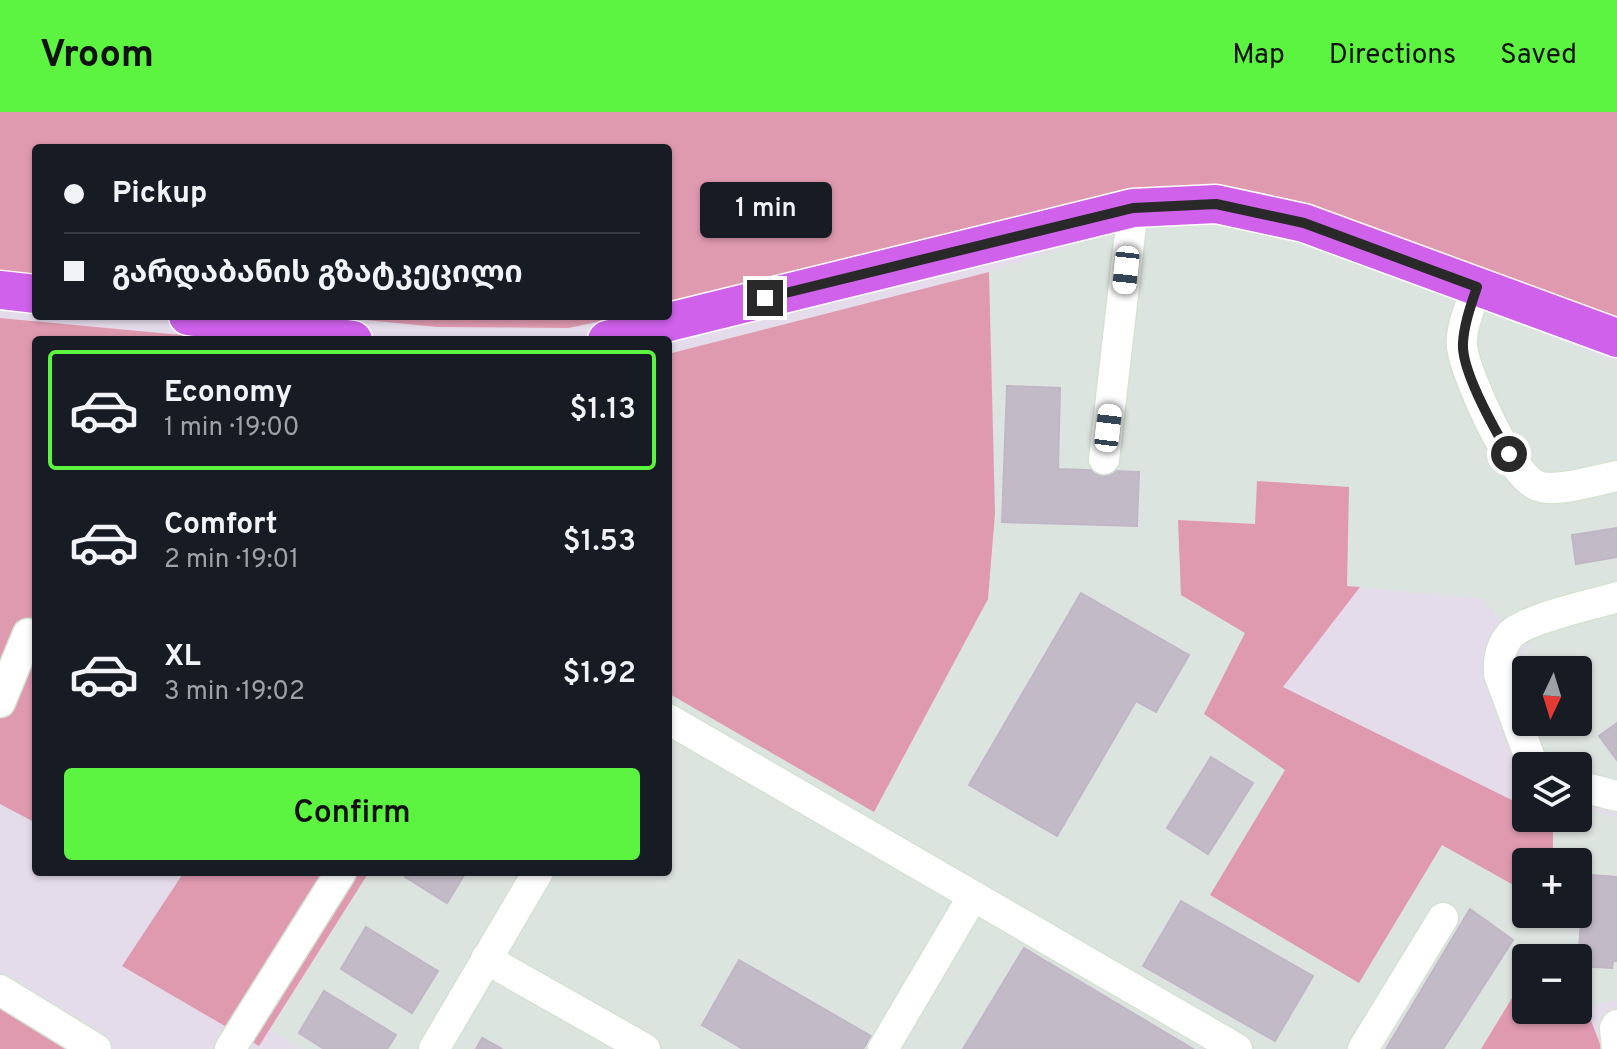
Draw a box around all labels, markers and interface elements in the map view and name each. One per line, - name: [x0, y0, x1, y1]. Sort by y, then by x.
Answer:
- text: Vroom: [40, 32, 154, 81]
- text: Map: [1232, 38, 1285, 74]
- text: Directions: [1329, 38, 1456, 74]
- text: Saved: [1500, 38, 1577, 74]
- text: Pickup: [112, 176, 207, 213]
- callout: 1 min: [699, 182, 831, 238]
- text: 1 min: [735, 193, 797, 226]
- car: [1112, 245, 1140, 295]
- text: გარდაბანის გზატკეცილი: [112, 256, 523, 293]
- route end: [747, 280, 783, 316]
- icon: car: [68, 374, 140, 446]
- text: Economy: [164, 375, 292, 412]
- text: $1.13: [569, 392, 636, 429]
- car: [1093, 403, 1123, 453]
- text: 1 min · 19:00: [164, 412, 300, 445]
- route start: [1491, 436, 1527, 472]
- icon: car: [68, 506, 140, 578]
- text: Comfort: [164, 507, 277, 544]
- text: $1.53: [563, 524, 636, 561]
- text: 2 min · 19:01: [164, 544, 299, 577]
- icon: car: [68, 638, 140, 710]
- text: XL: [164, 639, 201, 676]
- text: $1.92: [563, 656, 636, 693]
- north arrow: [1512, 656, 1592, 736]
- map controls: [1512, 656, 1592, 1024]
- text: 3 min · 19:02: [164, 676, 305, 709]
- button: layers: [1512, 752, 1592, 832]
- button: Confirm: [64, 768, 640, 860]
- button: +: [1512, 848, 1592, 928]
- button: −: [1512, 944, 1592, 1024]

